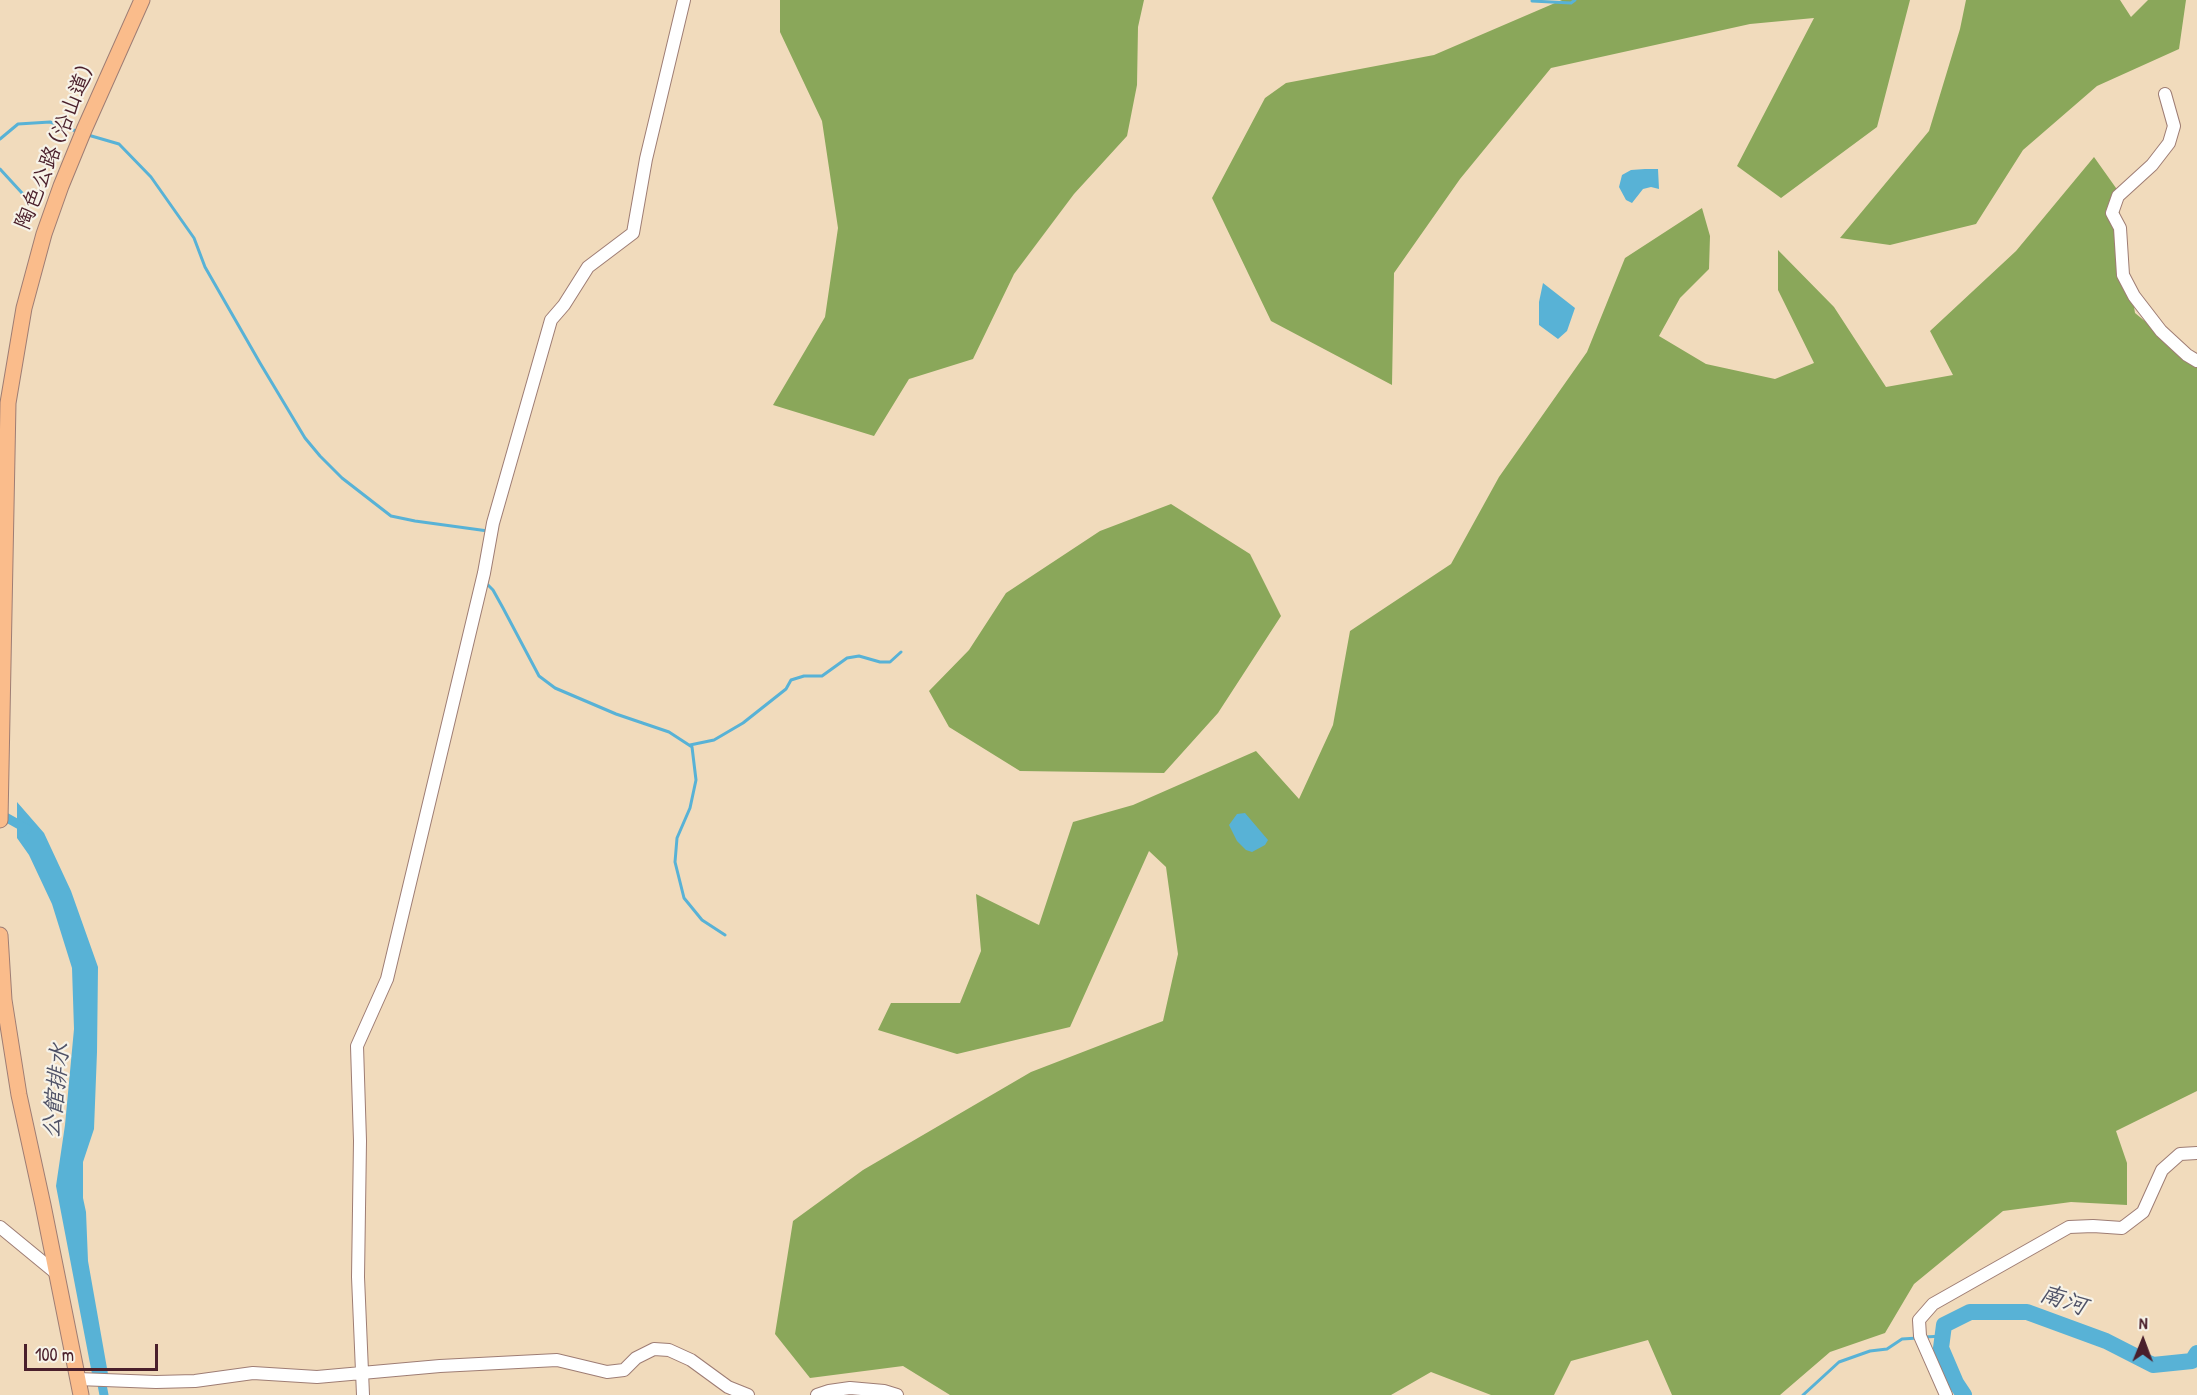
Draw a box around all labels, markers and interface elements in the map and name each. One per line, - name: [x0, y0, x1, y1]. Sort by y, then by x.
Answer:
- street label: 陶色公路 (沿山道): [10, 62, 100, 234]
- water label: 公館排水: [38, 1042, 76, 1140]
- water label: 南河: [2036, 1280, 2090, 1322]
- north arrow: [2113, 1311, 2173, 1371]
- text: N: [2139, 1312, 2148, 1334]
- scale bar: [27, 1332, 160, 1370]
- text: 100 m: [35, 1342, 74, 1367]

